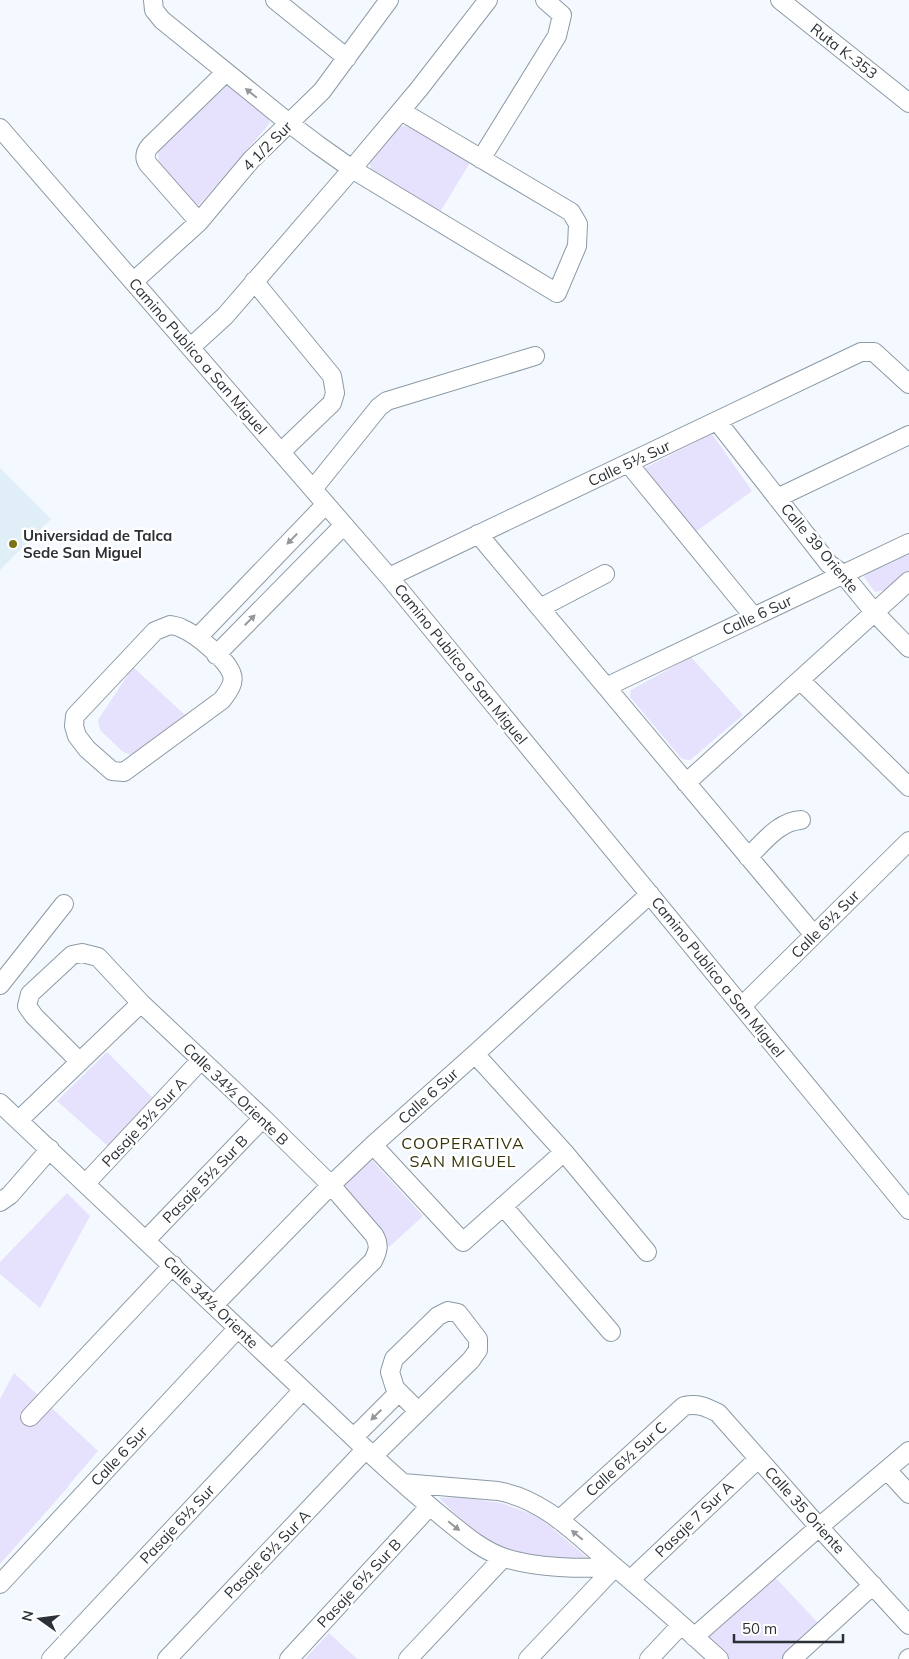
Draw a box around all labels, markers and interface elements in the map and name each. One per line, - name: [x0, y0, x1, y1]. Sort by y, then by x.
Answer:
- street label: Ruta K-353: [807, 19, 881, 83]
- one-way arrow: [245, 87, 258, 98]
- street label: 4 1/2 Sur: [238, 117, 296, 175]
- street label: Camino Publico a San Miguel: [125, 274, 271, 438]
- street label: Calle 5½ Sur: [585, 435, 674, 490]
- street label: Calle 39 Oriente: [777, 499, 863, 597]
- place label: Universidad de Talca Sede San Miguel: [23, 526, 172, 562]
- one-way arrow: [287, 533, 299, 545]
- marker: Universidad de Talca Sede San Miguel: [7, 538, 19, 550]
- street label: Camino Publico a San Miguel: [390, 580, 532, 748]
- street label: Calle 6 Sur: [719, 590, 795, 639]
- one-way arrow: [244, 614, 256, 626]
- street label: Calle 6½ Sur: [787, 886, 863, 962]
- street label: Camino Publico a San Miguel: [647, 893, 789, 1061]
- street label: Calle 34½ Oriente B: [179, 1039, 293, 1149]
- street label: Calle 6 Sur: [394, 1064, 462, 1128]
- street label: Pasaje 5½ Sur A: [98, 1073, 190, 1171]
- street label: Pasaje 5½ Sur B: [158, 1131, 252, 1227]
- district label: COOPERATIVA SAN MIGUEL: [401, 1133, 525, 1171]
- street label: Calle 34½ Oriente: [159, 1252, 263, 1352]
- one-way arrow: [370, 1409, 382, 1421]
- street label: Calle 6½ Sur C: [581, 1418, 671, 1500]
- street label: Calle 6 Sur: [87, 1422, 152, 1490]
- street label: Calle 35 Oriente: [761, 1462, 849, 1558]
- street label: Pasaje 7 Sur A: [651, 1477, 737, 1561]
- street label: Pasaje 6½ Sur: [136, 1480, 219, 1567]
- street label: Pasaje 6½ Sur A: [220, 1506, 314, 1602]
- one-way arrow: [447, 1520, 460, 1531]
- one-way arrow: [571, 1530, 584, 1541]
- street label: Pasaje 6½ Sur B: [313, 1534, 405, 1632]
- north arrow: [15, 1594, 65, 1644]
- text: N: [17, 1609, 37, 1623]
- scale bar: [734, 1612, 843, 1644]
- text: 50 m: [742, 1619, 777, 1638]

